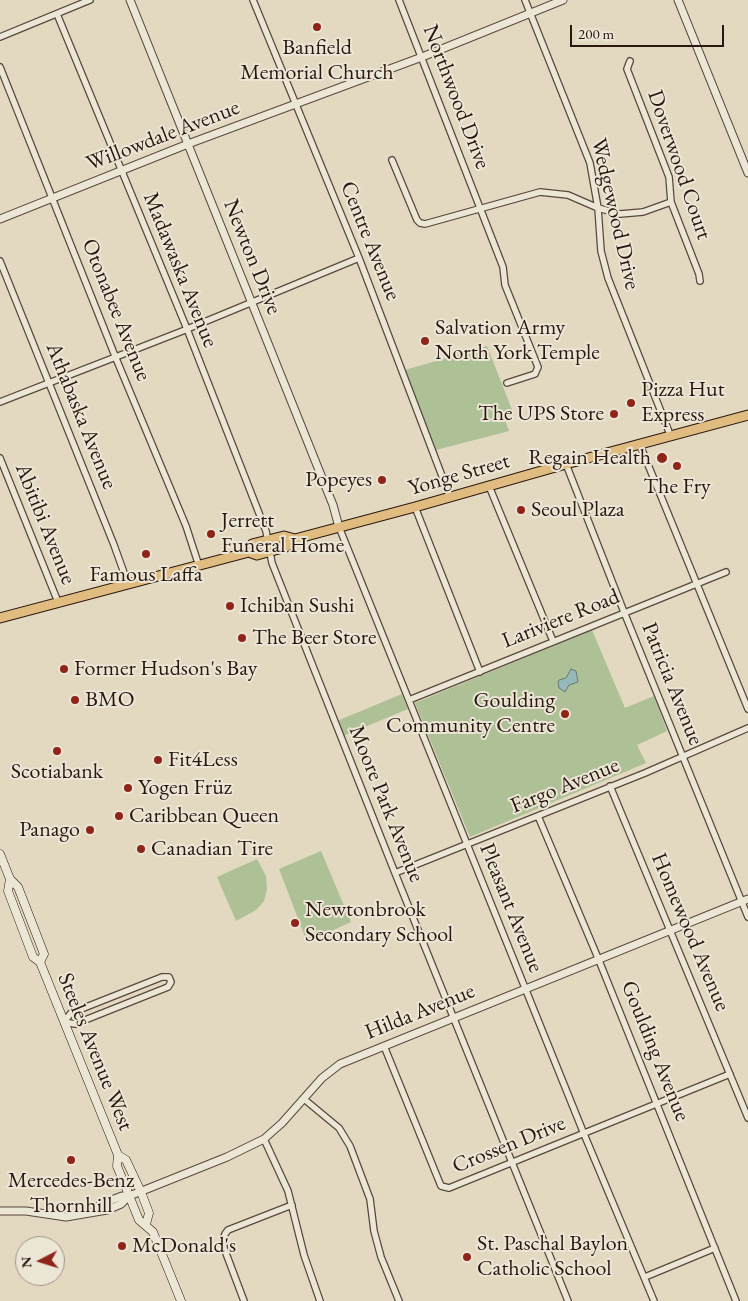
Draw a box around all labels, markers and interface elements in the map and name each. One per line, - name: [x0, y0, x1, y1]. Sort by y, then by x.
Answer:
- scale bar: [573, 15, 727, 47]
- marker: Banfield Memorial Church: [311, 21, 323, 33]
- street label: Northwood Drive: [416, 21, 496, 173]
- text: 200 m: [578, 24, 614, 43]
- place label: Banfield Memorial Church: [240, 35, 394, 86]
- street label: Doverwood Court: [641, 87, 717, 243]
- street label: Willowdale Avenue: [83, 95, 243, 177]
- street label: Wedgewood Drive: [585, 136, 645, 292]
- street label: Centre Avenue: [334, 178, 406, 304]
- street label: Madawaska Avenue: [137, 189, 223, 351]
- street label: Newton Drive: [217, 196, 287, 318]
- street label: Otonabee Avenue: [76, 235, 156, 385]
- place label: Salvation Army North York Temple: [435, 315, 600, 366]
- marker: Salvation Army North York Temple: [419, 335, 431, 347]
- street label: Athabaska Avenue: [40, 339, 122, 493]
- place label: Pizza Hut Express: [641, 377, 725, 428]
- marker: Pizza Hut Express: [625, 397, 637, 409]
- place label: The UPS Store: [478, 401, 604, 427]
- marker: The UPS Store: [608, 408, 620, 420]
- place label: Regain Health: [528, 445, 651, 471]
- street label: Yonge Street: [405, 448, 513, 502]
- marker: Regain Health: [655, 451, 669, 465]
- street label: Abitibi Avenue: [9, 459, 81, 589]
- marker: The Fry: [671, 460, 683, 472]
- place label: Popeyes: [305, 467, 372, 493]
- marker: Popeyes: [376, 474, 388, 486]
- place label: The Fry: [643, 474, 711, 500]
- place label: Seoul Plaza: [531, 497, 625, 523]
- marker: Seoul Plaza: [515, 504, 527, 516]
- place label: Jerrett Funeral Home: [221, 508, 344, 560]
- marker: Jerrett Funeral Home: [205, 528, 217, 540]
- marker: Famous Laffa: [140, 548, 152, 560]
- place label: Famous Laffa: [90, 562, 202, 588]
- street label: Lariviere Road: [498, 583, 624, 655]
- place label: Ichiban Sushi: [240, 593, 354, 619]
- marker: Ichiban Sushi: [224, 600, 236, 612]
- street label: Patricia Avenue: [635, 619, 709, 749]
- place label: The Beer Store: [252, 625, 377, 651]
- marker: The Beer Store: [236, 632, 248, 644]
- place label: Former Hudson's Bay: [74, 656, 257, 682]
- marker: Former Hudson's Bay: [58, 663, 70, 675]
- place label: BMO: [85, 687, 135, 713]
- place label: Goulding Community Centre: [386, 688, 555, 739]
- marker: BMO: [69, 694, 81, 706]
- marker: Goulding Community Centre: [559, 708, 571, 720]
- street label: Moore Park Avenue: [343, 722, 429, 886]
- marker: Scotiabank: [51, 745, 63, 757]
- place label: Fit4Less: [168, 747, 238, 773]
- street label: Fargo Avenue: [507, 752, 623, 820]
- marker: Fit4Less: [152, 754, 164, 766]
- place label: Scotiabank: [11, 759, 103, 785]
- place label: Yogen Früz: [138, 775, 232, 801]
- marker: Yogen Früz: [122, 782, 134, 794]
- place label: Caribbean Queen: [129, 803, 279, 829]
- marker: Caribbean Queen: [113, 810, 125, 822]
- place label: Panago: [19, 817, 80, 843]
- marker: Panago: [84, 824, 96, 836]
- place label: Canadian Tire: [151, 836, 273, 862]
- street label: Pleasant Avenue: [473, 840, 549, 976]
- marker: Canadian Tire: [135, 843, 147, 855]
- street label: Homewood Avenue: [645, 849, 735, 1015]
- place label: Newtonbrook Secondary School: [305, 897, 453, 948]
- marker: Newtonbrook Secondary School: [289, 917, 301, 929]
- street label: Steeles Avenue West: [51, 969, 139, 1135]
- street label: Goulding Avenue: [615, 977, 695, 1125]
- street label: Hilda Avenue: [361, 978, 479, 1046]
- street label: Crossen Drive: [449, 1110, 569, 1180]
- marker: Mercedes-Benz Thornhill: [65, 1154, 77, 1166]
- place label: Mercedes-Benz Thornhill: [8, 1168, 134, 1220]
- place label: St. Paschal Baylon Catholic School: [477, 1231, 628, 1282]
- place label: McDonald's: [132, 1233, 236, 1259]
- north arrow: [15, 1236, 65, 1286]
- marker: McDonald's: [116, 1240, 128, 1252]
- marker: St. Paschal Baylon Catholic School: [461, 1251, 473, 1263]
- text: N: [17, 1256, 36, 1269]

